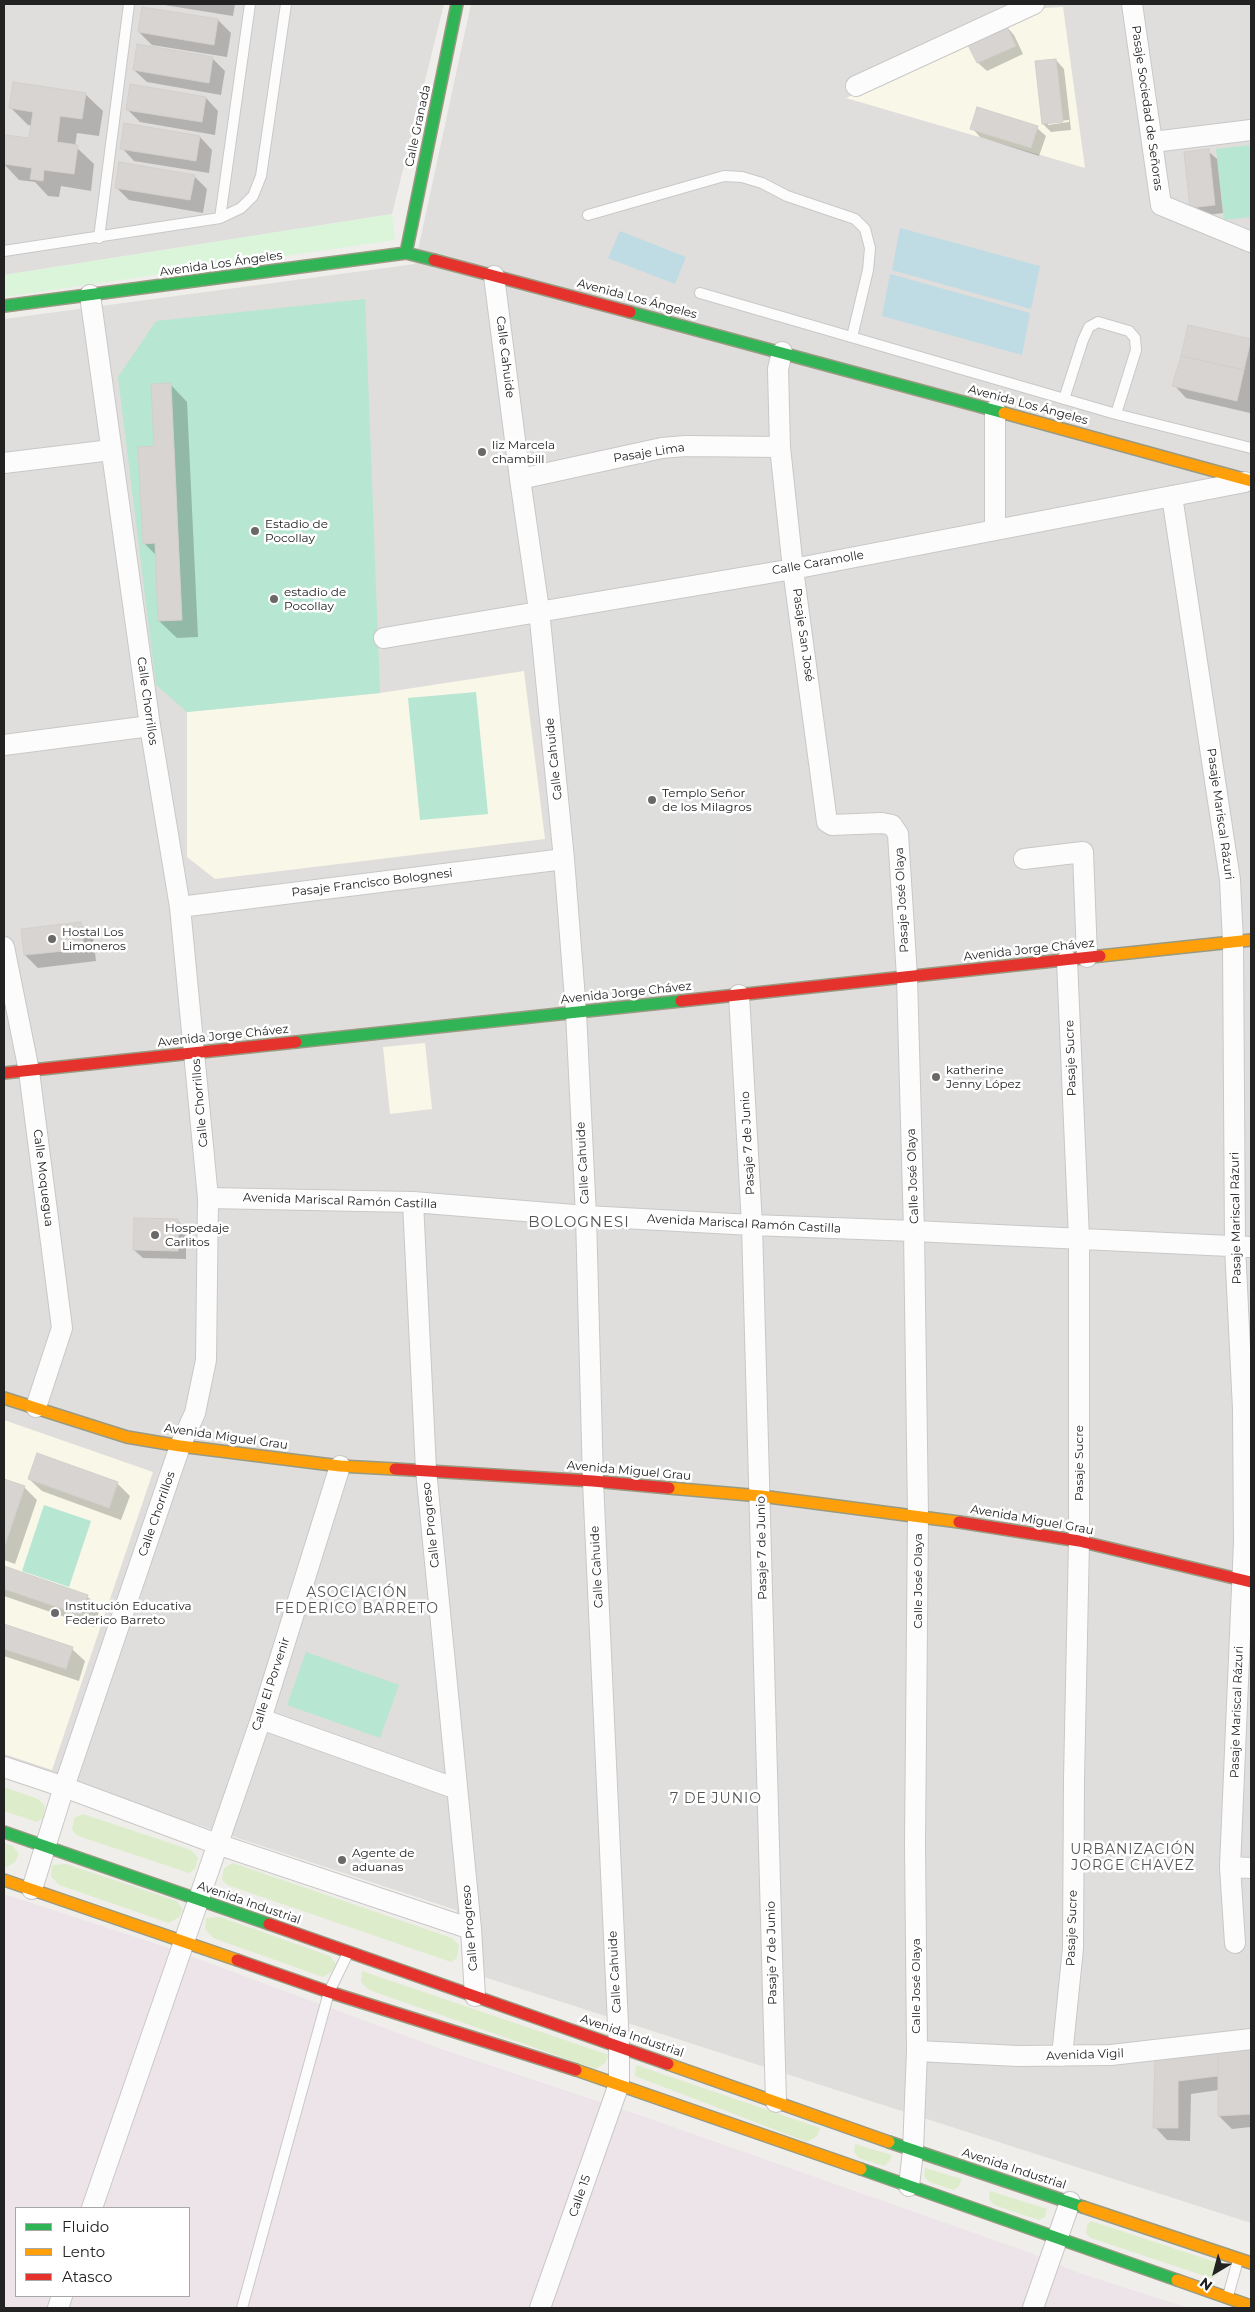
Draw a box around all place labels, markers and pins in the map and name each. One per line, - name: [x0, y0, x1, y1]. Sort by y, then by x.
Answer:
- place label: liz Marcela chambill: [492, 438, 555, 466]
- marker: liz Marcela chambill: [476, 446, 488, 458]
- place label: Estadio de Pocollay: [265, 517, 328, 545]
- marker: Estadio de Pocollay: [249, 525, 261, 537]
- place label: estadio de Pocollay: [284, 585, 346, 613]
- marker: estadio de Pocollay: [268, 593, 280, 605]
- place label: Templo Señor de los Milagros: [662, 786, 752, 814]
- marker: Templo Señor de los Milagros: [646, 794, 658, 806]
- place label: Hostal Los Limoneros: [62, 925, 126, 953]
- marker: Hostal Los Limoneros: [46, 933, 58, 945]
- place label: katherine Jenny López: [946, 1063, 1021, 1091]
- marker: katherine Jenny López: [930, 1071, 942, 1083]
- place label: Hospedaje Carlitos: [165, 1221, 229, 1249]
- marker: Hospedaje Carlitos: [149, 1229, 161, 1241]
- place label: Institución Educativa Federico Barreto: [65, 1599, 192, 1627]
- marker: Institución Educativa Federico Barreto: [49, 1607, 61, 1619]
- place label: Agente de aduanas: [352, 1846, 415, 1874]
- marker: Agente de aduanas: [336, 1854, 348, 1866]

